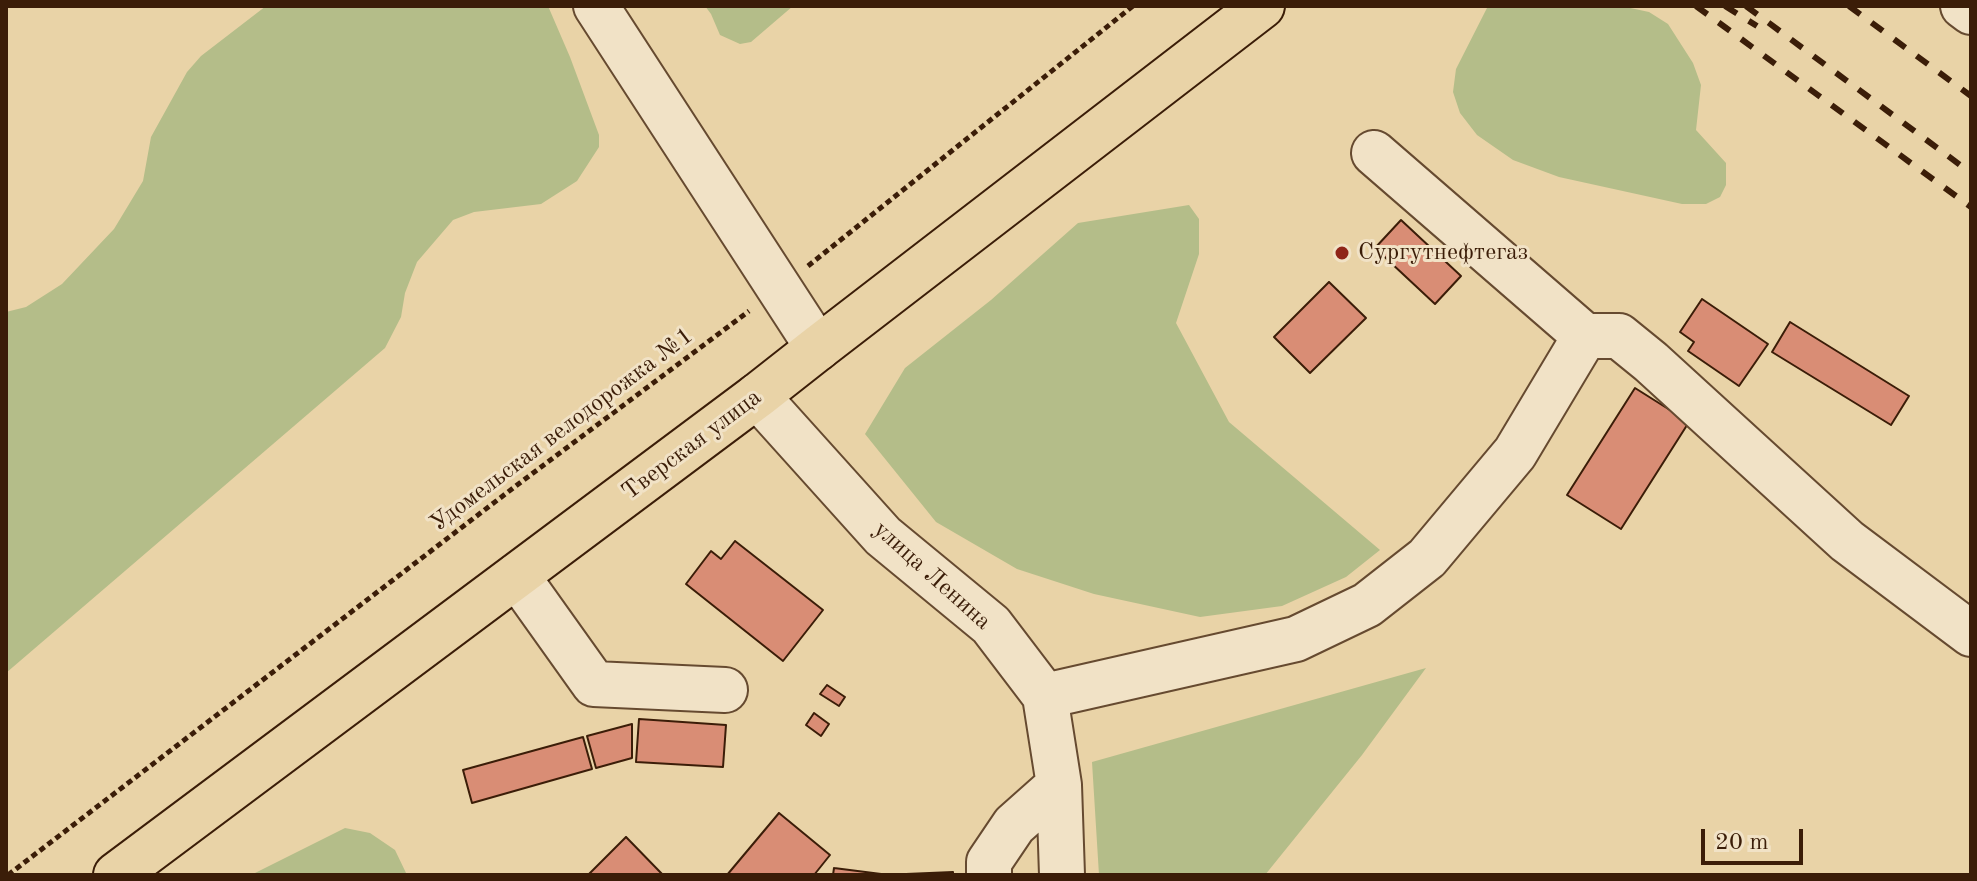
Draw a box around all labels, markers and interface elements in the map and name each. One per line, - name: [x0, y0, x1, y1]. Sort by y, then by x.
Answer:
- place label: Сургутнефтегаз: [1358, 239, 1528, 267]
- marker: Сургутнефтегаз: [1333, 244, 1351, 262]
- street label: Удомельская велодорожка №1: [425, 322, 699, 538]
- street label: Тверская улица: [617, 383, 767, 507]
- street label: улица Ленина: [867, 515, 997, 637]
- scale bar: [1705, 813, 1807, 863]
- text: 20 m: [1715, 831, 1769, 855]

